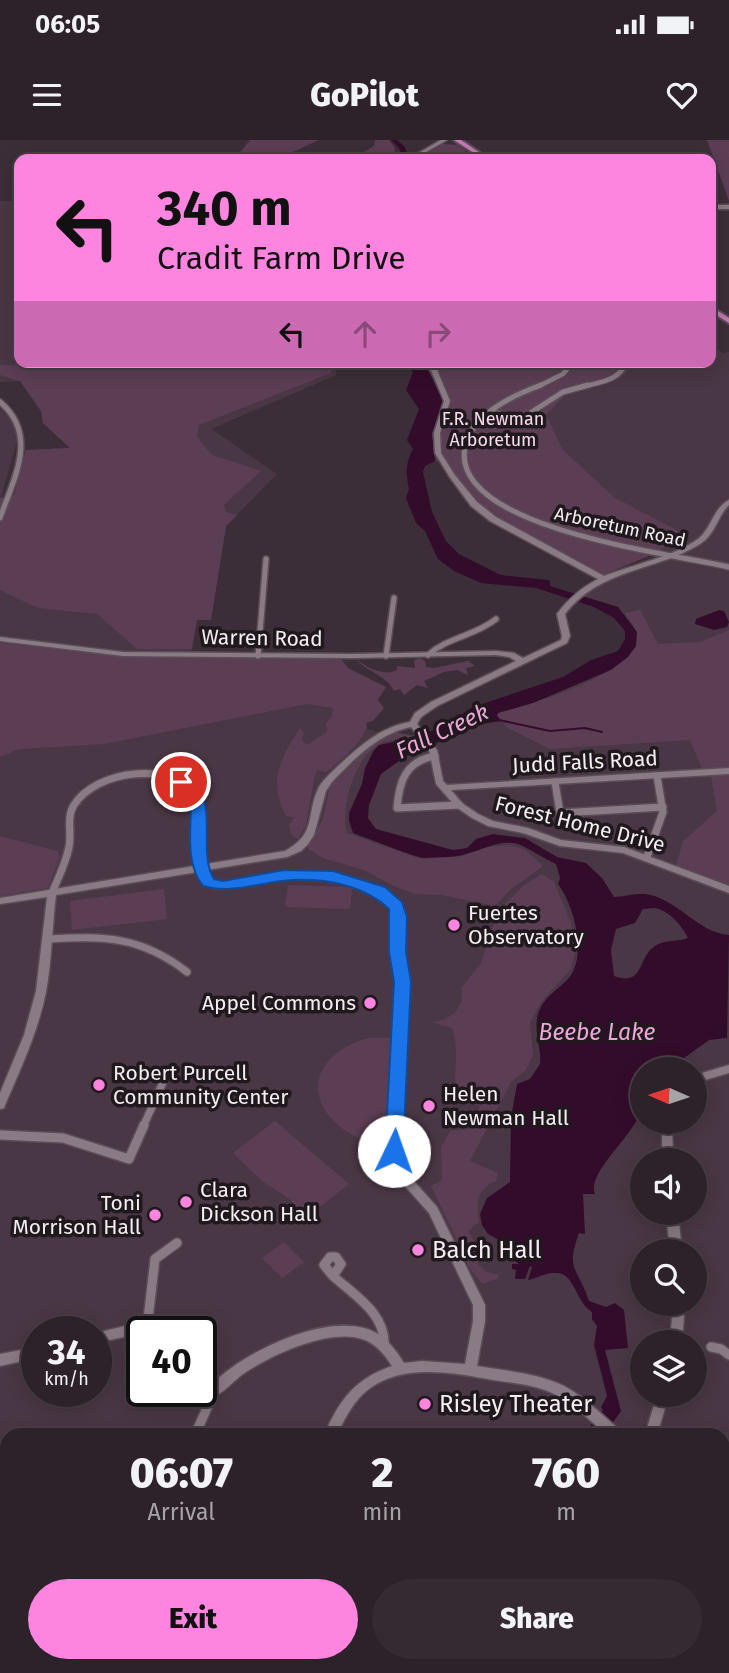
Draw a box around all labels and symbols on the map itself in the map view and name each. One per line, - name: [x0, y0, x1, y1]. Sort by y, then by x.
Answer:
- park label: F.R. Newman Arboretum: [442, 408, 544, 451]
- street label: Arboretum Road: [552, 502, 688, 552]
- street label: Warren Road: [201, 624, 323, 652]
- water label: Fall Creek: [391, 697, 493, 765]
- street label: Judd Falls Road: [512, 745, 658, 779]
- pin: [151, 752, 211, 812]
- street label: Forest Home Drive: [492, 790, 668, 858]
- place label: Fuertes Observatory: [468, 900, 584, 950]
- marker: Fuertes Observatory: [446, 917, 462, 933]
- place label: Appel Commons: [202, 990, 356, 1016]
- marker: Appel Commons: [362, 995, 378, 1011]
- water label: Beebe Lake: [539, 1018, 656, 1046]
- north arrow: [630, 1057, 707, 1134]
- place label: Robert Purcell Community Center: [113, 1060, 288, 1110]
- marker: Robert Purcell Community Center: [91, 1077, 107, 1093]
- place label: Helen Newman Hall: [443, 1081, 569, 1131]
- marker: Helen Newman Hall: [421, 1098, 437, 1114]
- position arrow: [357, 1114, 431, 1188]
- place label: Clara Dickson Hall: [200, 1177, 318, 1227]
- place label: Toni Morrison Hall: [13, 1190, 141, 1240]
- marker: Clara Dickson Hall: [178, 1194, 194, 1210]
- marker: Toni Morrison Hall: [147, 1207, 163, 1223]
- place label: Balch Hall: [432, 1236, 541, 1264]
- marker: Balch Hall: [410, 1242, 426, 1258]
- speed limit sign: 40: [126, 1316, 217, 1407]
- place label: Risley Theater: [439, 1390, 593, 1418]
- marker: Risley Theater: [417, 1396, 433, 1412]

